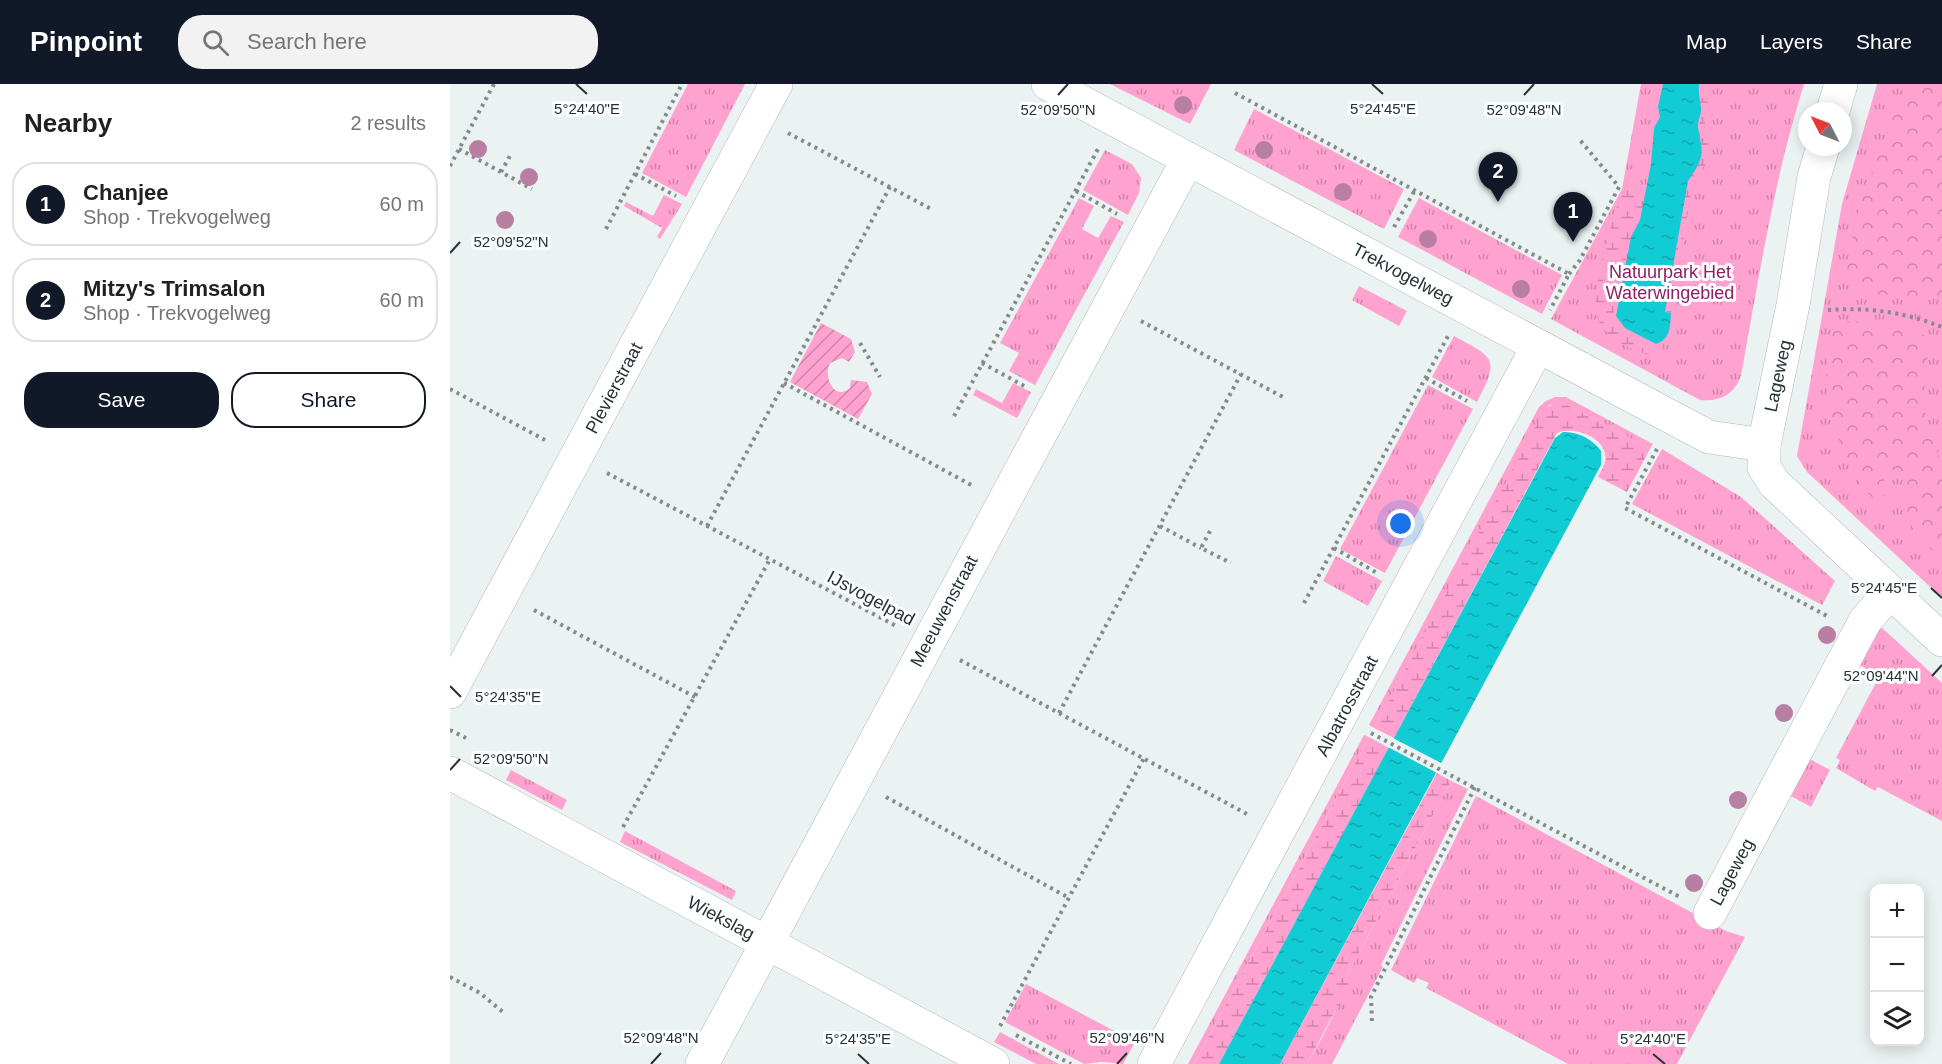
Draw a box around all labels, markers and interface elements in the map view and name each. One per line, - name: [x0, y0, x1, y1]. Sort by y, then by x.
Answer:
- search box: [178, 15, 598, 69]
- text: Pinpoint: [30, 26, 142, 57]
- icon: search: [199, 26, 232, 59]
- text: Search here: [247, 29, 367, 54]
- text: Map: [1686, 30, 1727, 53]
- text: Layers: [1760, 30, 1823, 53]
- text: Share: [1856, 30, 1912, 53]
- text: 5°24'40"E: [554, 100, 620, 117]
- text: 5°24'45"E: [1350, 100, 1416, 117]
- text: 52°09'50"N: [1020, 101, 1096, 118]
- text: 52°09'48"N: [1486, 101, 1562, 118]
- north arrow: [1798, 102, 1852, 156]
- text: Nearby: [24, 108, 112, 138]
- text: 2 results: [350, 112, 426, 134]
- pin: 2: [1478, 152, 1518, 202]
- text: Chanjee: [83, 180, 169, 205]
- pin: 1: [1554, 192, 1592, 242]
- text: 1: [40, 193, 51, 215]
- text: 60 m: [380, 193, 424, 215]
- text: Shop · Trekvogelweg: [83, 206, 271, 228]
- text: 52°09'52"N: [473, 233, 549, 250]
- street label: Trekvogelweg: [1349, 239, 1457, 309]
- park label: Natuurpark Het Waterwingebied: [1606, 262, 1734, 303]
- text: Mitzy's Trimsalon: [83, 276, 266, 301]
- text: 2: [40, 289, 51, 311]
- text: 60 m: [380, 289, 424, 311]
- text: Shop · Trekvogelweg: [83, 302, 271, 324]
- street label: Lageweg: [1761, 338, 1795, 414]
- street label: Plevierstraat: [582, 339, 646, 437]
- button: Save: [24, 372, 219, 428]
- button: Share: [231, 372, 426, 428]
- your location: [1386, 509, 1415, 538]
- street label: Meeuwenstraat: [906, 552, 982, 670]
- street label: IJsvogelpad: [824, 567, 918, 629]
- text: 5°24'45"E: [1851, 579, 1917, 596]
- street label: Albatrosstraat: [1312, 652, 1382, 760]
- text: 52°09'44"N: [1843, 667, 1919, 684]
- text: 5°24'35"E: [475, 688, 541, 705]
- text: 52°09'50"N: [473, 750, 549, 767]
- street label: Lageweg: [1706, 835, 1758, 909]
- map controls: [1870, 884, 1924, 1046]
- button: +: [1870, 884, 1924, 938]
- street label: Wiekslag: [684, 892, 758, 944]
- button: −: [1870, 938, 1924, 992]
- button: layers: [1870, 992, 1924, 1046]
- text: 52°09'48"N: [623, 1029, 699, 1046]
- text: 52°09'46"N: [1089, 1029, 1165, 1046]
- text: 5°24'35"E: [825, 1030, 891, 1047]
- text: 5°24'40"E: [1620, 1030, 1686, 1047]

